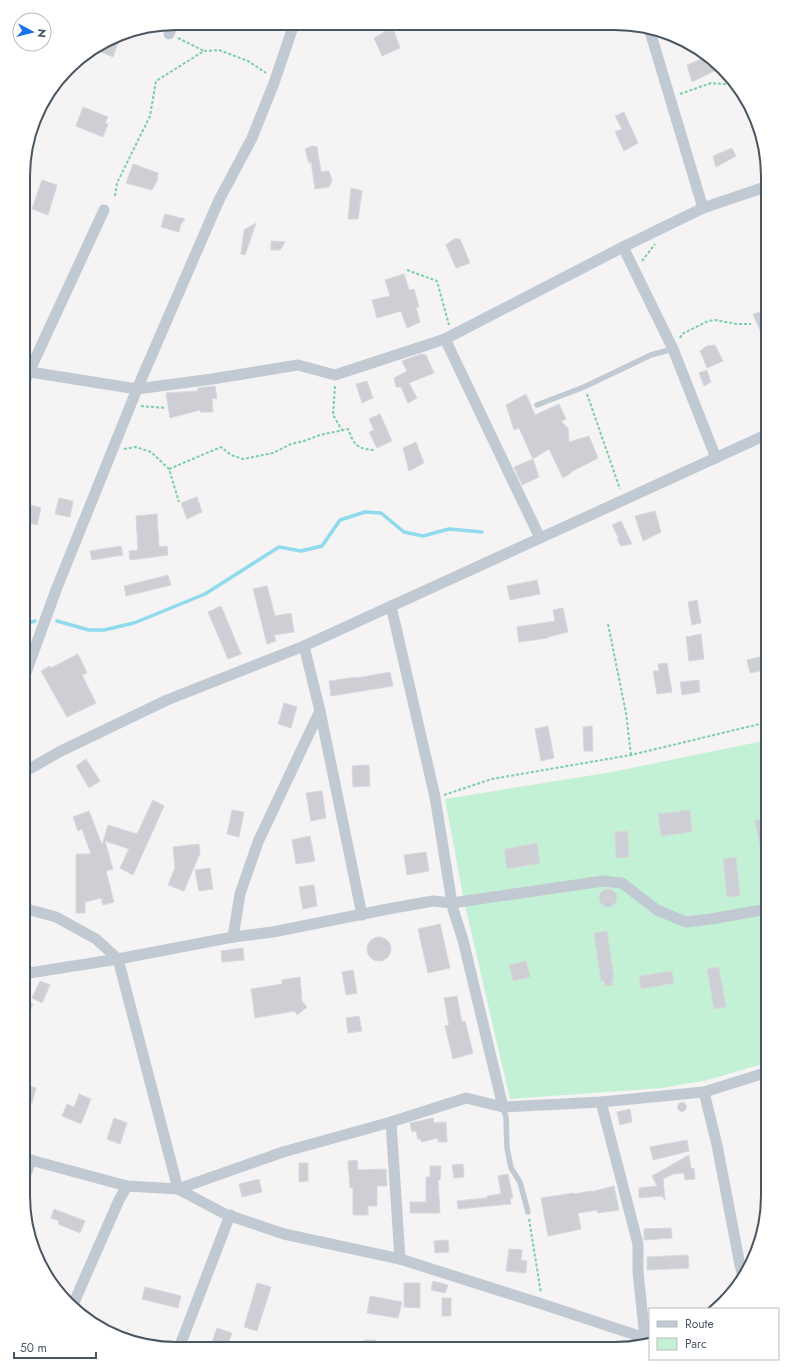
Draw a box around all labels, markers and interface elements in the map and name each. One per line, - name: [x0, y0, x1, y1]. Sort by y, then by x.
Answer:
- north arrow: [12, 12, 52, 52]
- text: N: [33, 28, 50, 39]
- legend: [649, 1308, 779, 1360]
- text: Route: [685, 1315, 714, 1333]
- scale bar: [14, 1334, 96, 1360]
- text: Parc: [685, 1335, 707, 1353]
- text: 50 m: [20, 1339, 47, 1357]

